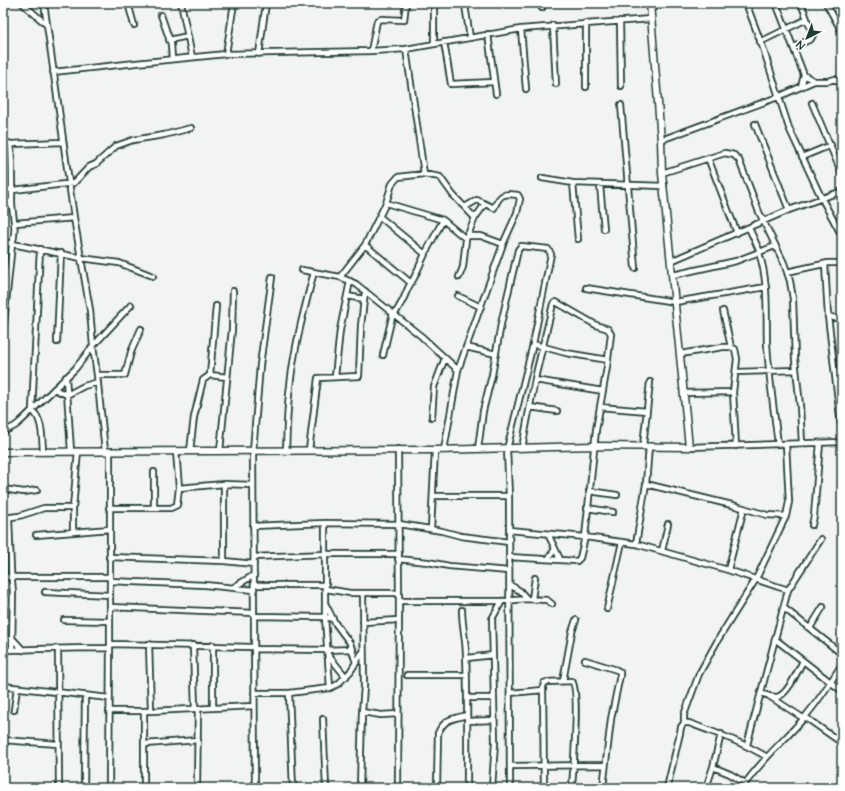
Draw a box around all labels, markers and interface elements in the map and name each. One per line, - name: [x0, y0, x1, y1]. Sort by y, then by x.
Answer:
- north arrow: [787, 18, 827, 58]
- text: N: [793, 37, 808, 53]

